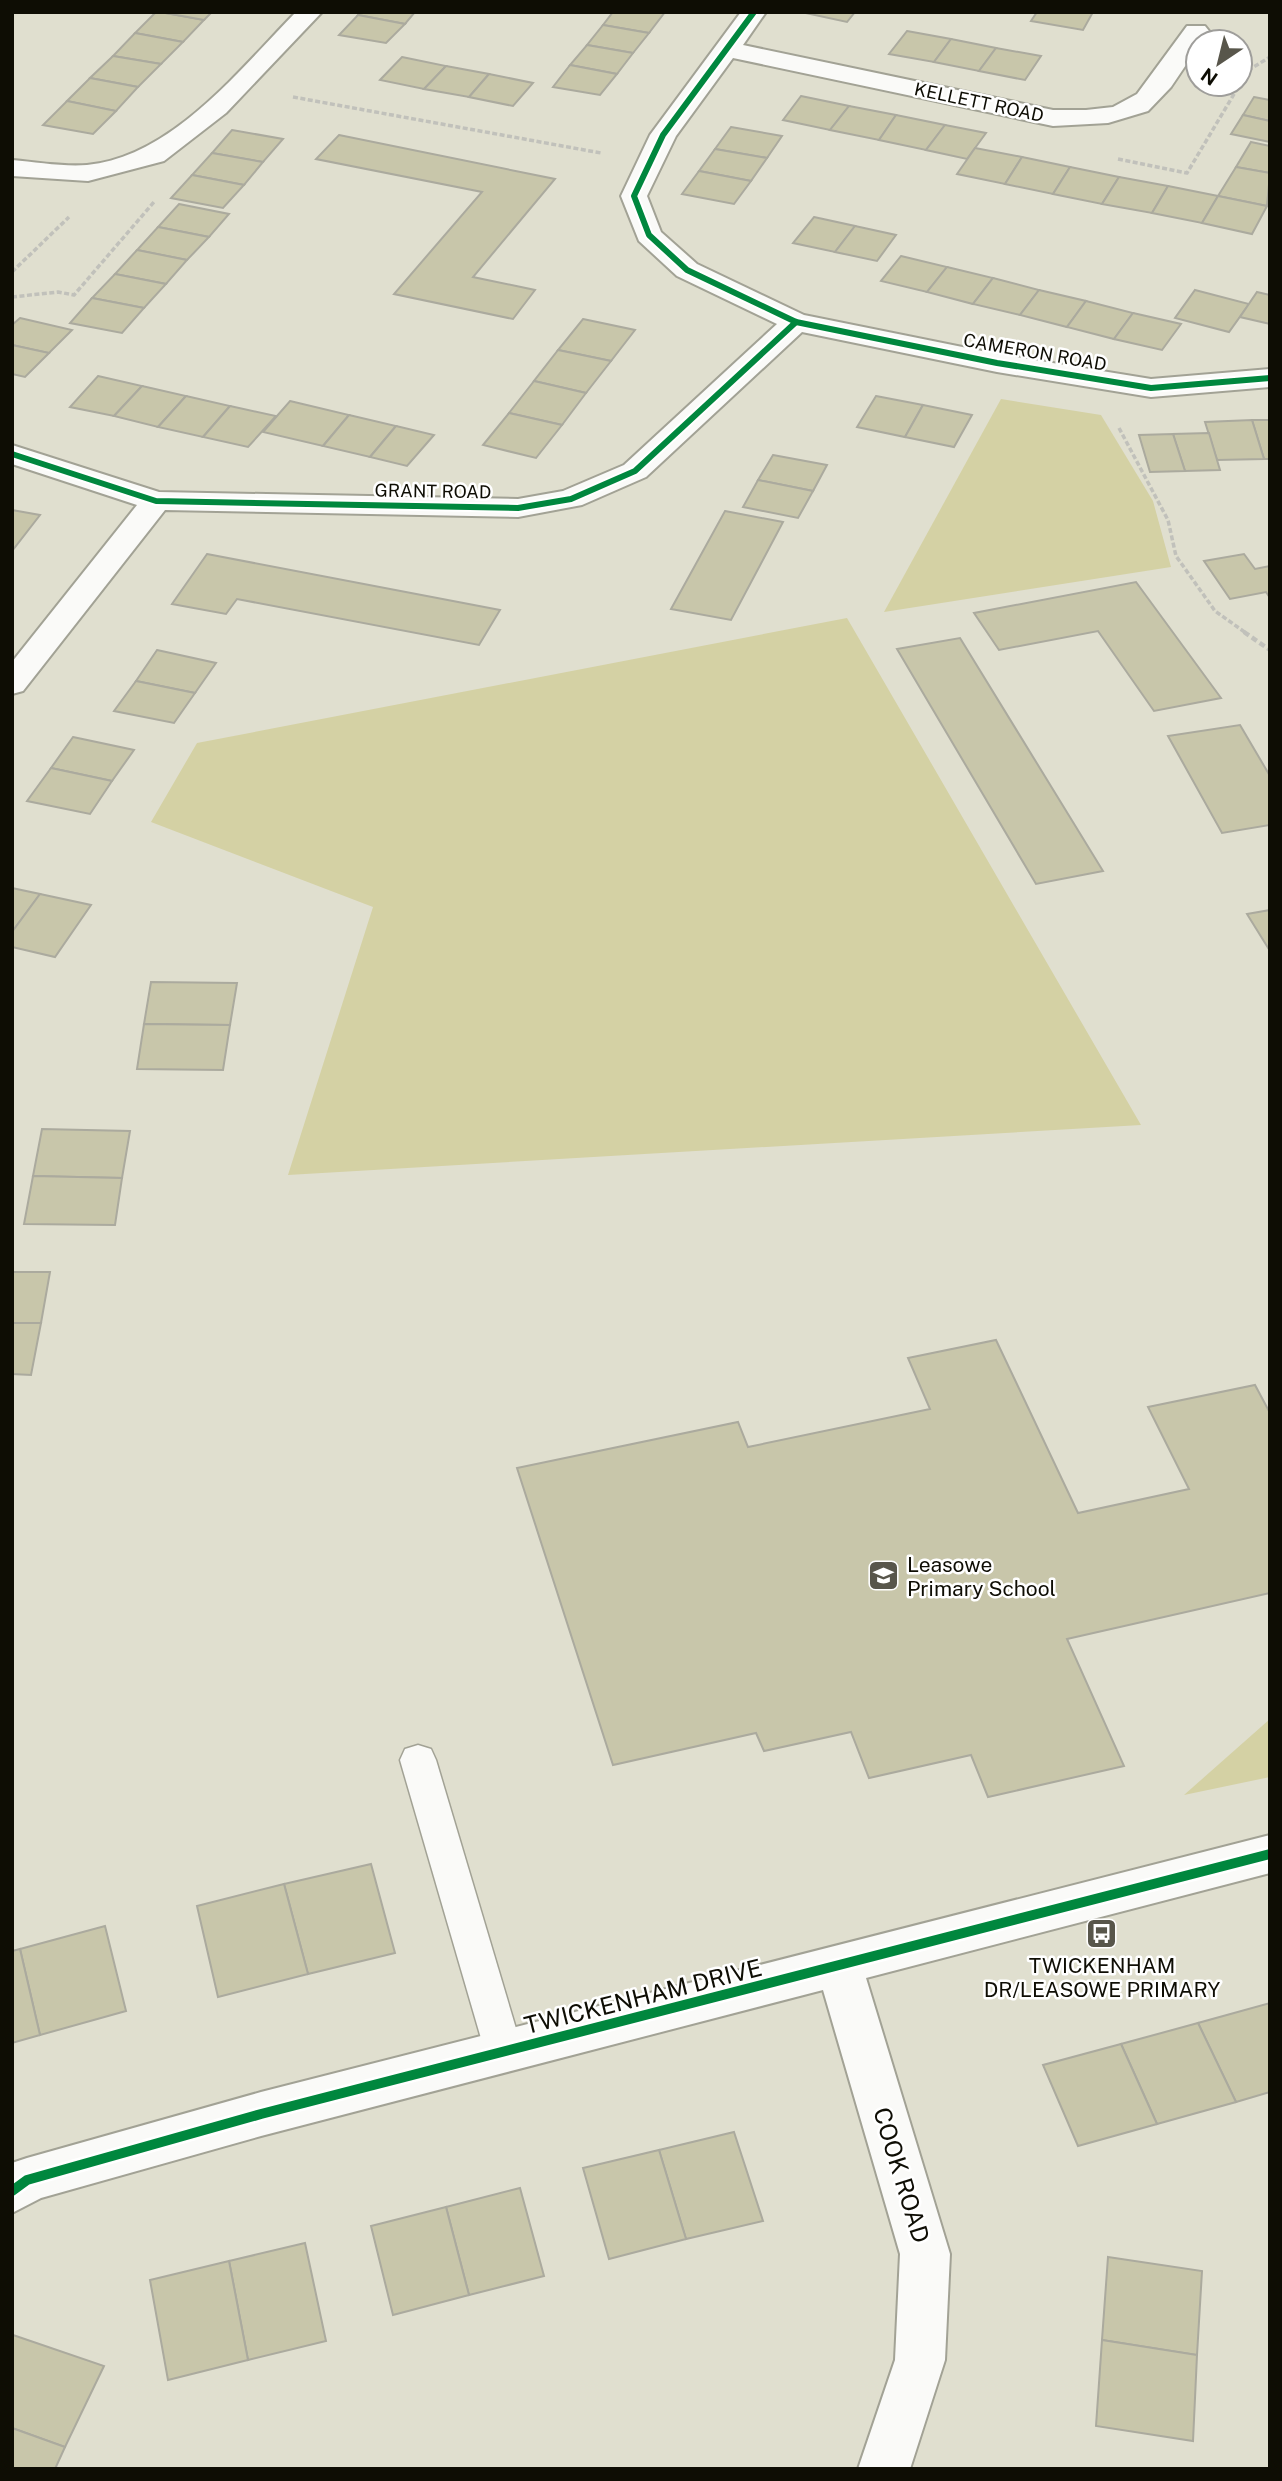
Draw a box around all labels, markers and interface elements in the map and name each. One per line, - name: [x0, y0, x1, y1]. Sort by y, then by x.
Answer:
- north arrow: [1184, 28, 1254, 98]
- text: N: [1197, 64, 1222, 90]
- street label: KELLETT ROAD: [912, 78, 1046, 126]
- street label: CAMERON ROAD: [962, 329, 1108, 375]
- street label: GRANT ROAD: [374, 479, 492, 503]
- place label: Leasowe Primary School: [907, 1552, 1056, 1601]
- school or university icon: Leasowe Primary School: [867, 1559, 901, 1593]
- bus stop icon: TWICKENHAM DR/LEASOWE PRIMARY: [1085, 1916, 1119, 1950]
- street label: TWICKENHAM DRIVE: [521, 1953, 765, 2039]
- place label: TWICKENHAM DR/LEASOWE PRIMARY: [984, 1953, 1221, 2002]
- street label: COOK ROAD: [868, 2104, 936, 2246]

